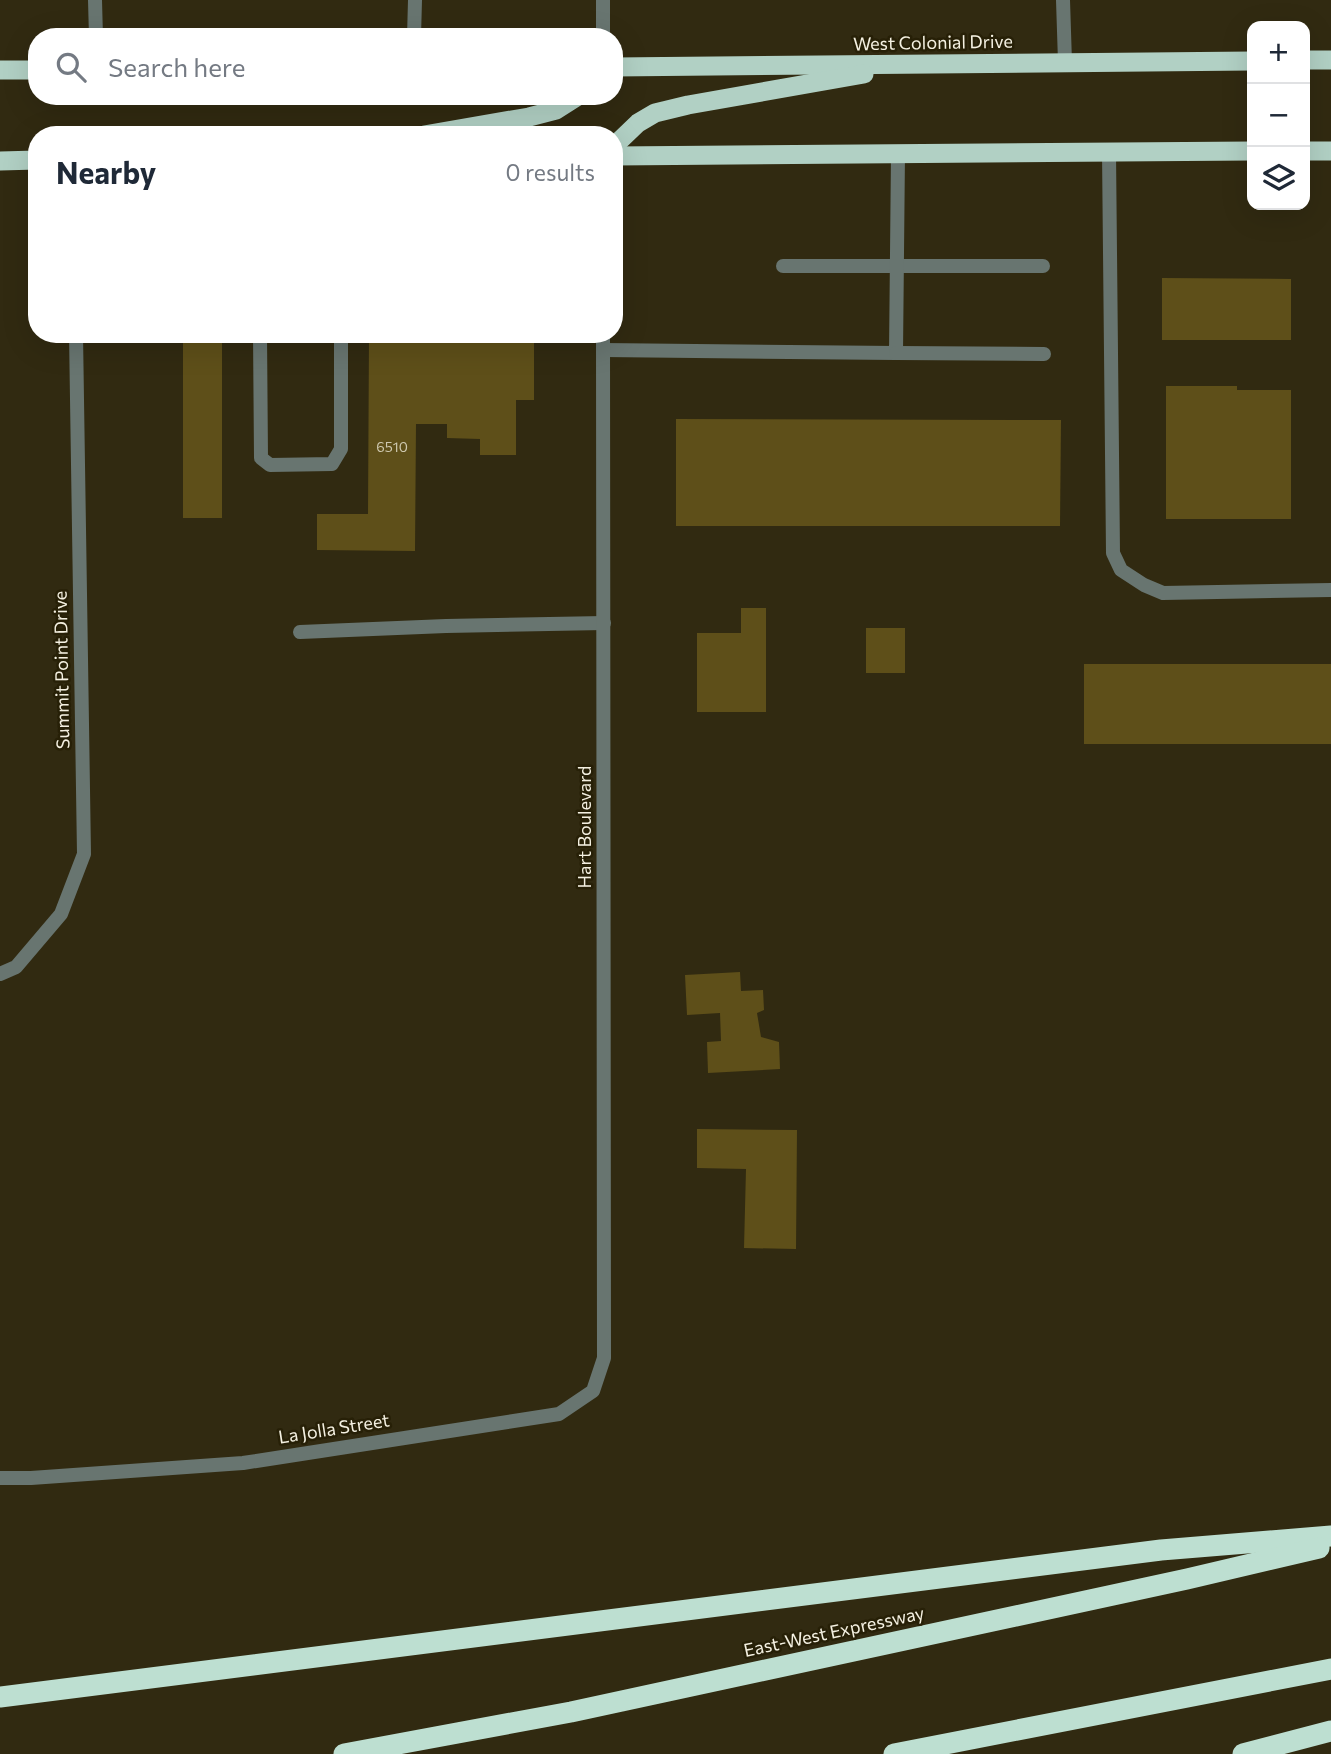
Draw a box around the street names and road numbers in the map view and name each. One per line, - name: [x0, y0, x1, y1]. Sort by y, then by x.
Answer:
- street label: West Colonial Drive: [853, 30, 1013, 54]
- street label: Summit Point Drive: [49, 591, 73, 749]
- street label: Hart Boulevard: [573, 766, 595, 888]
- street label: La Jolla Street: [277, 1408, 391, 1448]
- street label: East-West Expressway: [741, 1601, 926, 1661]

